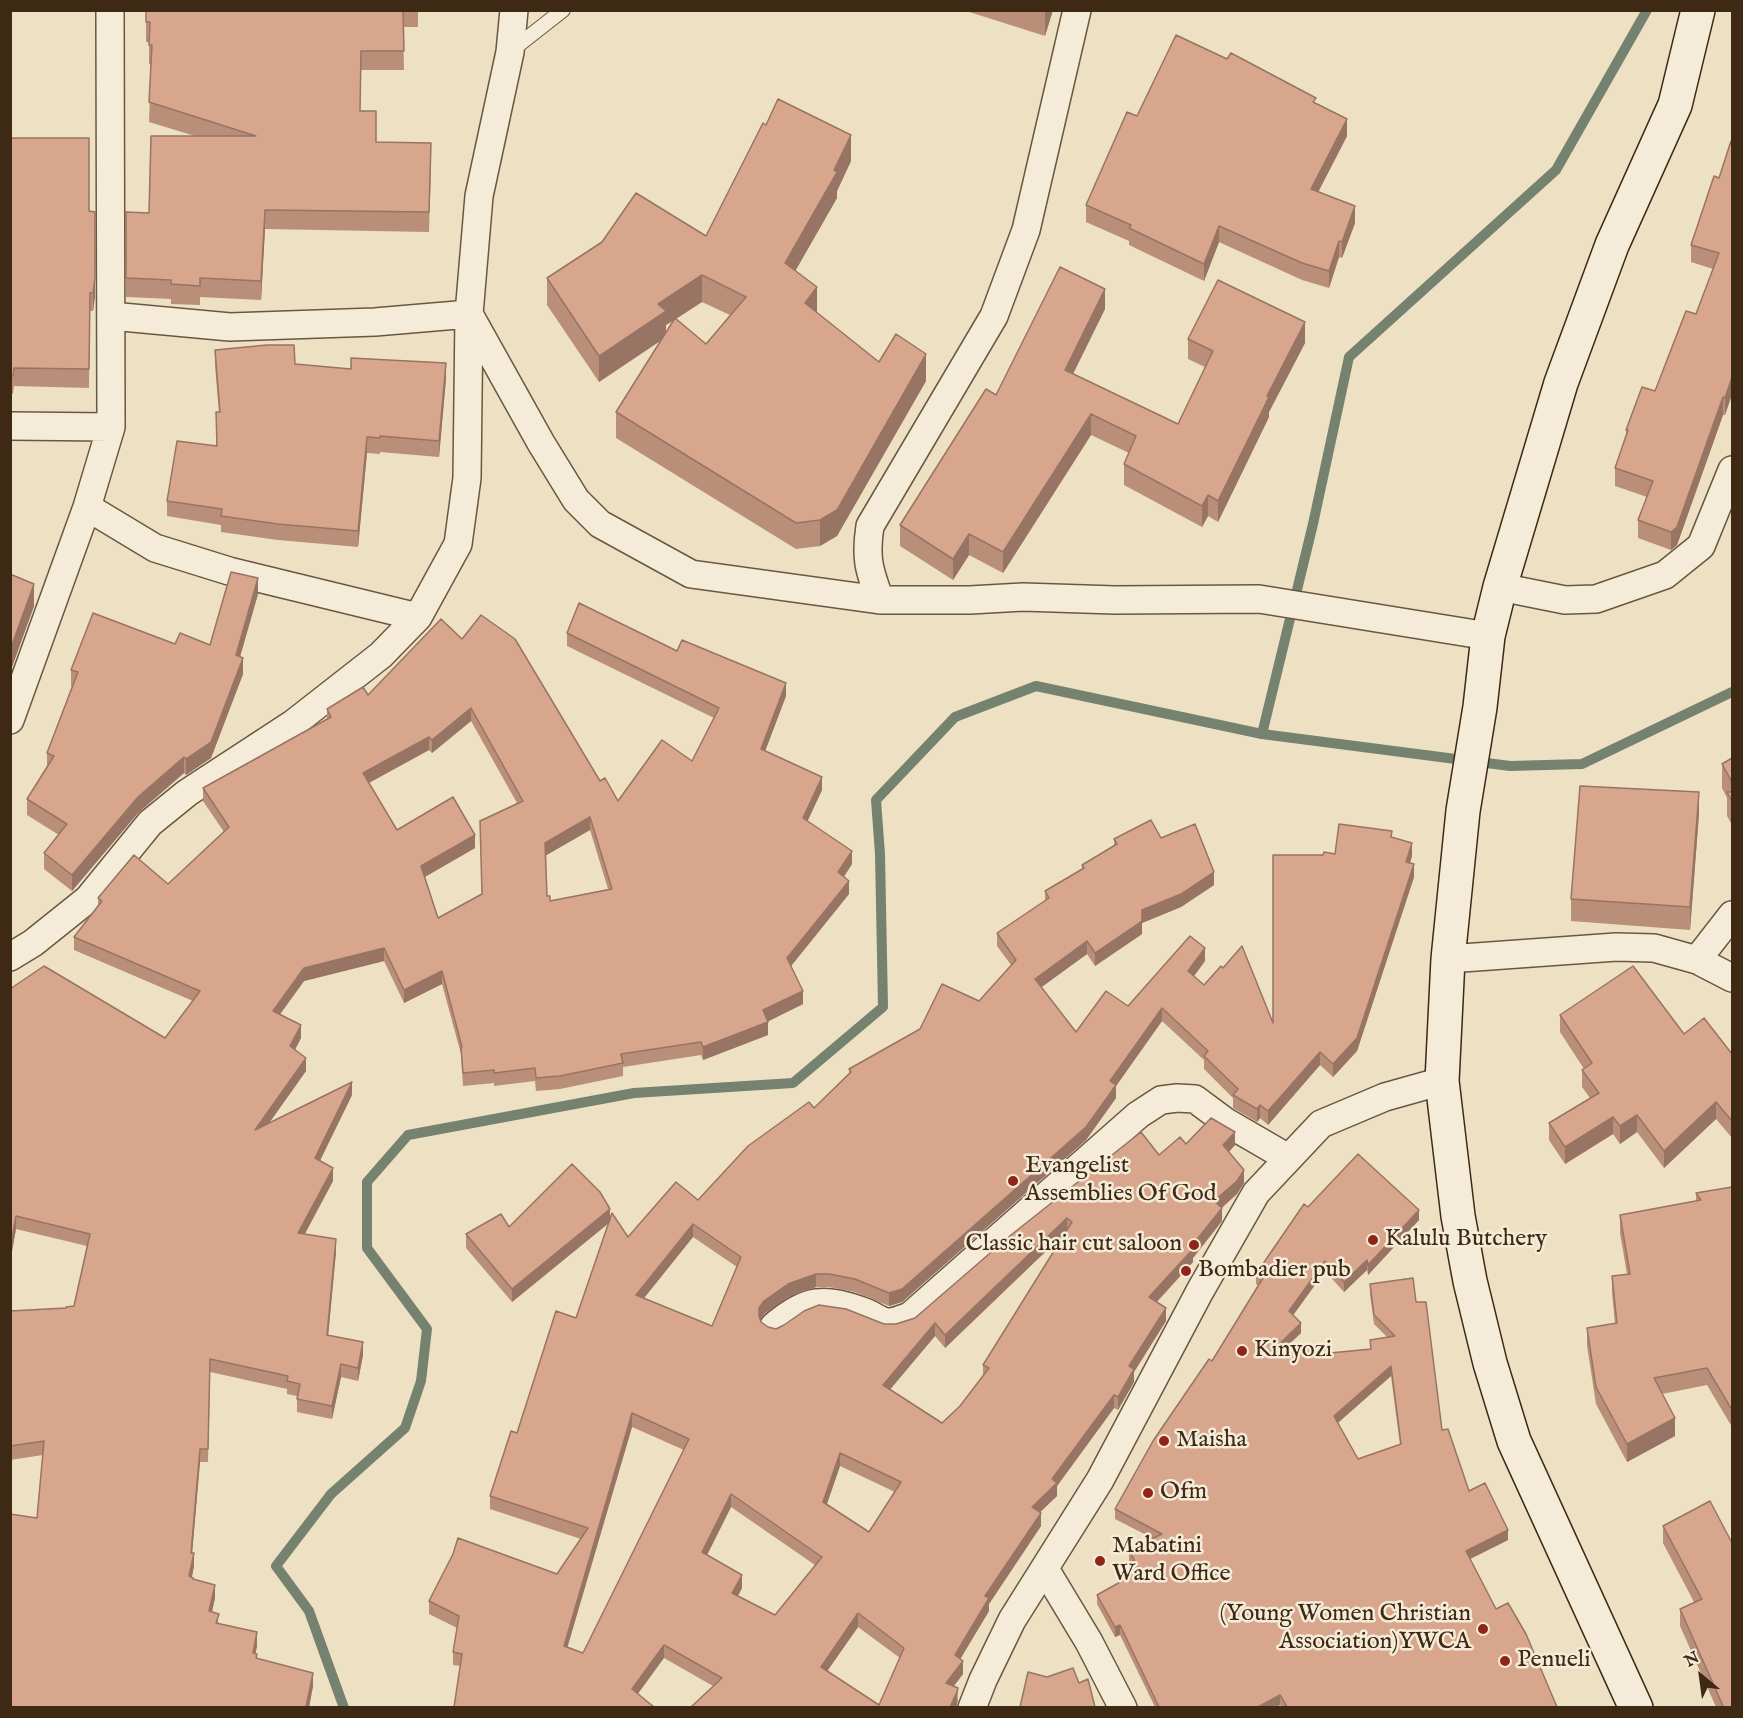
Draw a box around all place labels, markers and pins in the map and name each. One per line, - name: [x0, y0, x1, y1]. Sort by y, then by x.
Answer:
- place label: Evangelist Assemblies Of God: [1025, 1153, 1217, 1209]
- marker: Evangelist Assemblies Of God: [1006, 1174, 1020, 1188]
- place label: Kalulu Butchery: [1385, 1226, 1547, 1254]
- place label: Classic hair cut saloon: [965, 1231, 1182, 1259]
- marker: Kalulu Butchery: [1366, 1233, 1380, 1247]
- marker: Classic hair cut saloon: [1187, 1238, 1201, 1252]
- place label: Bombadier pub: [1198, 1257, 1351, 1285]
- marker: Bombadier pub: [1179, 1264, 1193, 1278]
- place label: Kinyozi: [1254, 1337, 1332, 1365]
- marker: Kinyozi: [1235, 1344, 1249, 1358]
- place label: Maisha: [1176, 1427, 1247, 1455]
- marker: Maisha: [1157, 1434, 1171, 1448]
- place label: Ofm: [1160, 1479, 1207, 1507]
- marker: Ofm: [1141, 1486, 1155, 1500]
- place label: Mabatini Ward Office: [1112, 1533, 1231, 1589]
- marker: Mabatini Ward Office: [1093, 1554, 1107, 1568]
- place label: (Young Women Christian Association)YWCA: [1220, 1601, 1471, 1657]
- marker: (Young Women Christian Association)YWCA: [1476, 1622, 1490, 1636]
- place label: Penueli: [1517, 1647, 1591, 1675]
- marker: Penueli: [1498, 1654, 1512, 1668]

